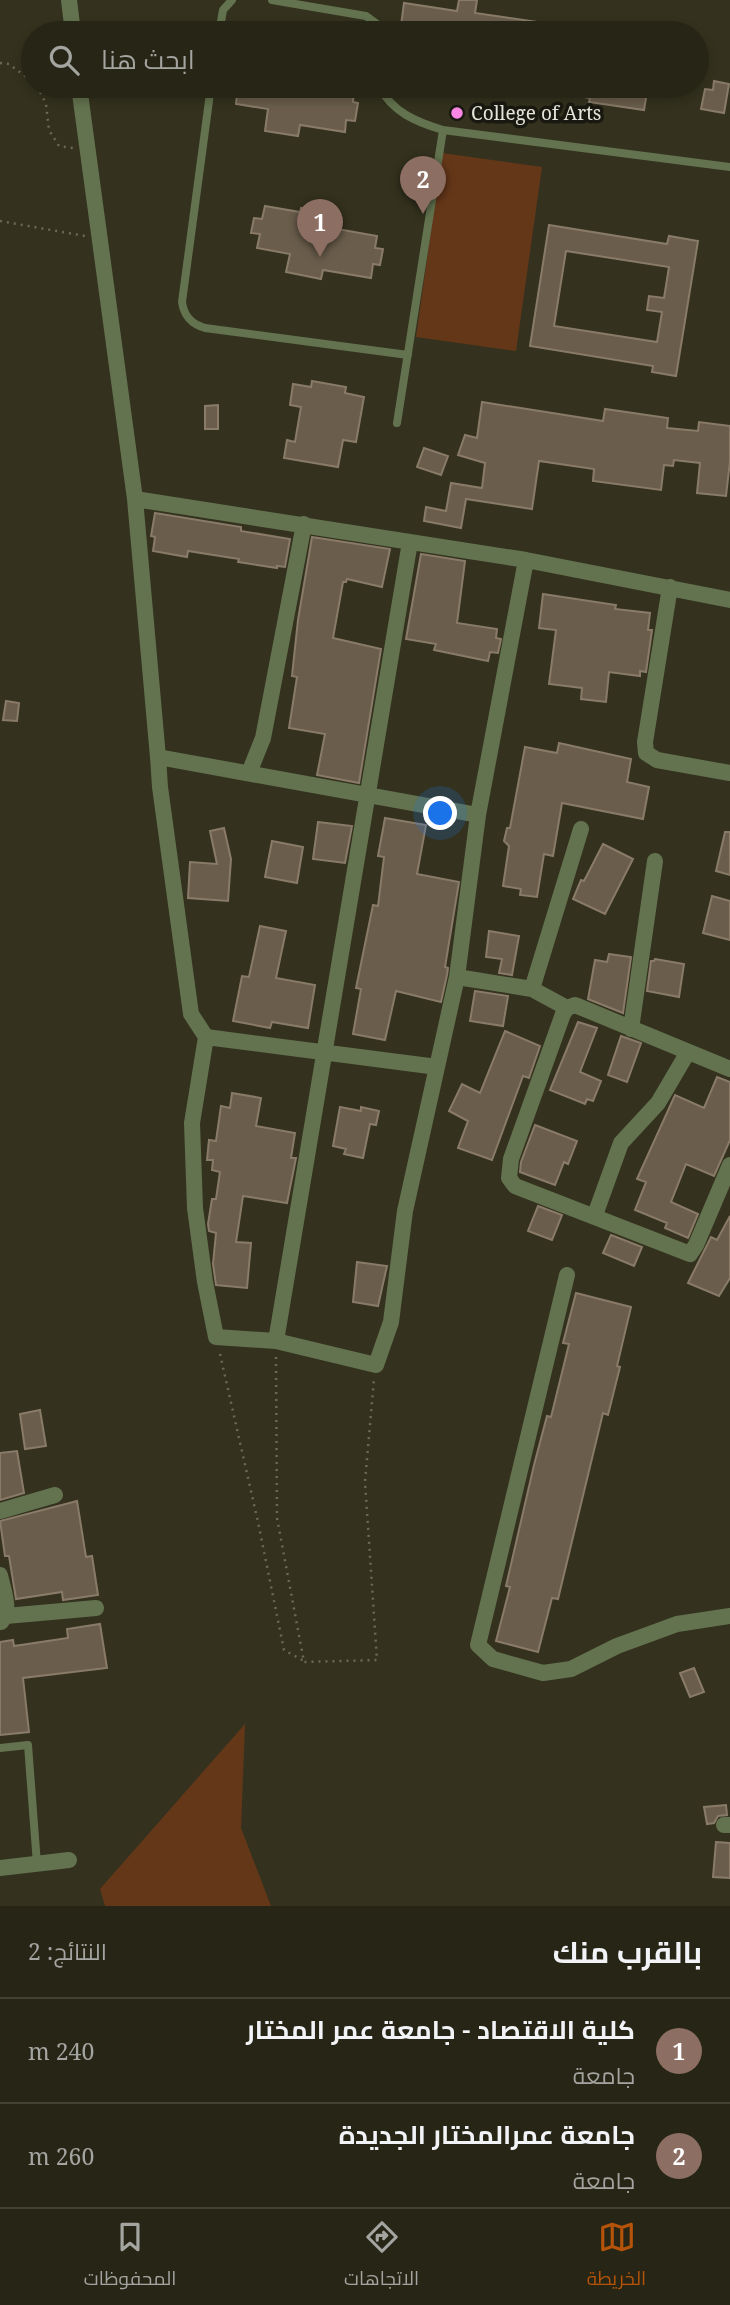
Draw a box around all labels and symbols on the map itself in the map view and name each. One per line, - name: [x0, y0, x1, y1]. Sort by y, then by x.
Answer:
- place label: College of Arts: [471, 100, 601, 126]
- marker: College of Arts: [449, 105, 465, 121]
- pin: 2: [400, 156, 446, 214]
- pin: 1: [297, 199, 343, 257]
- your location: [423, 796, 457, 830]

